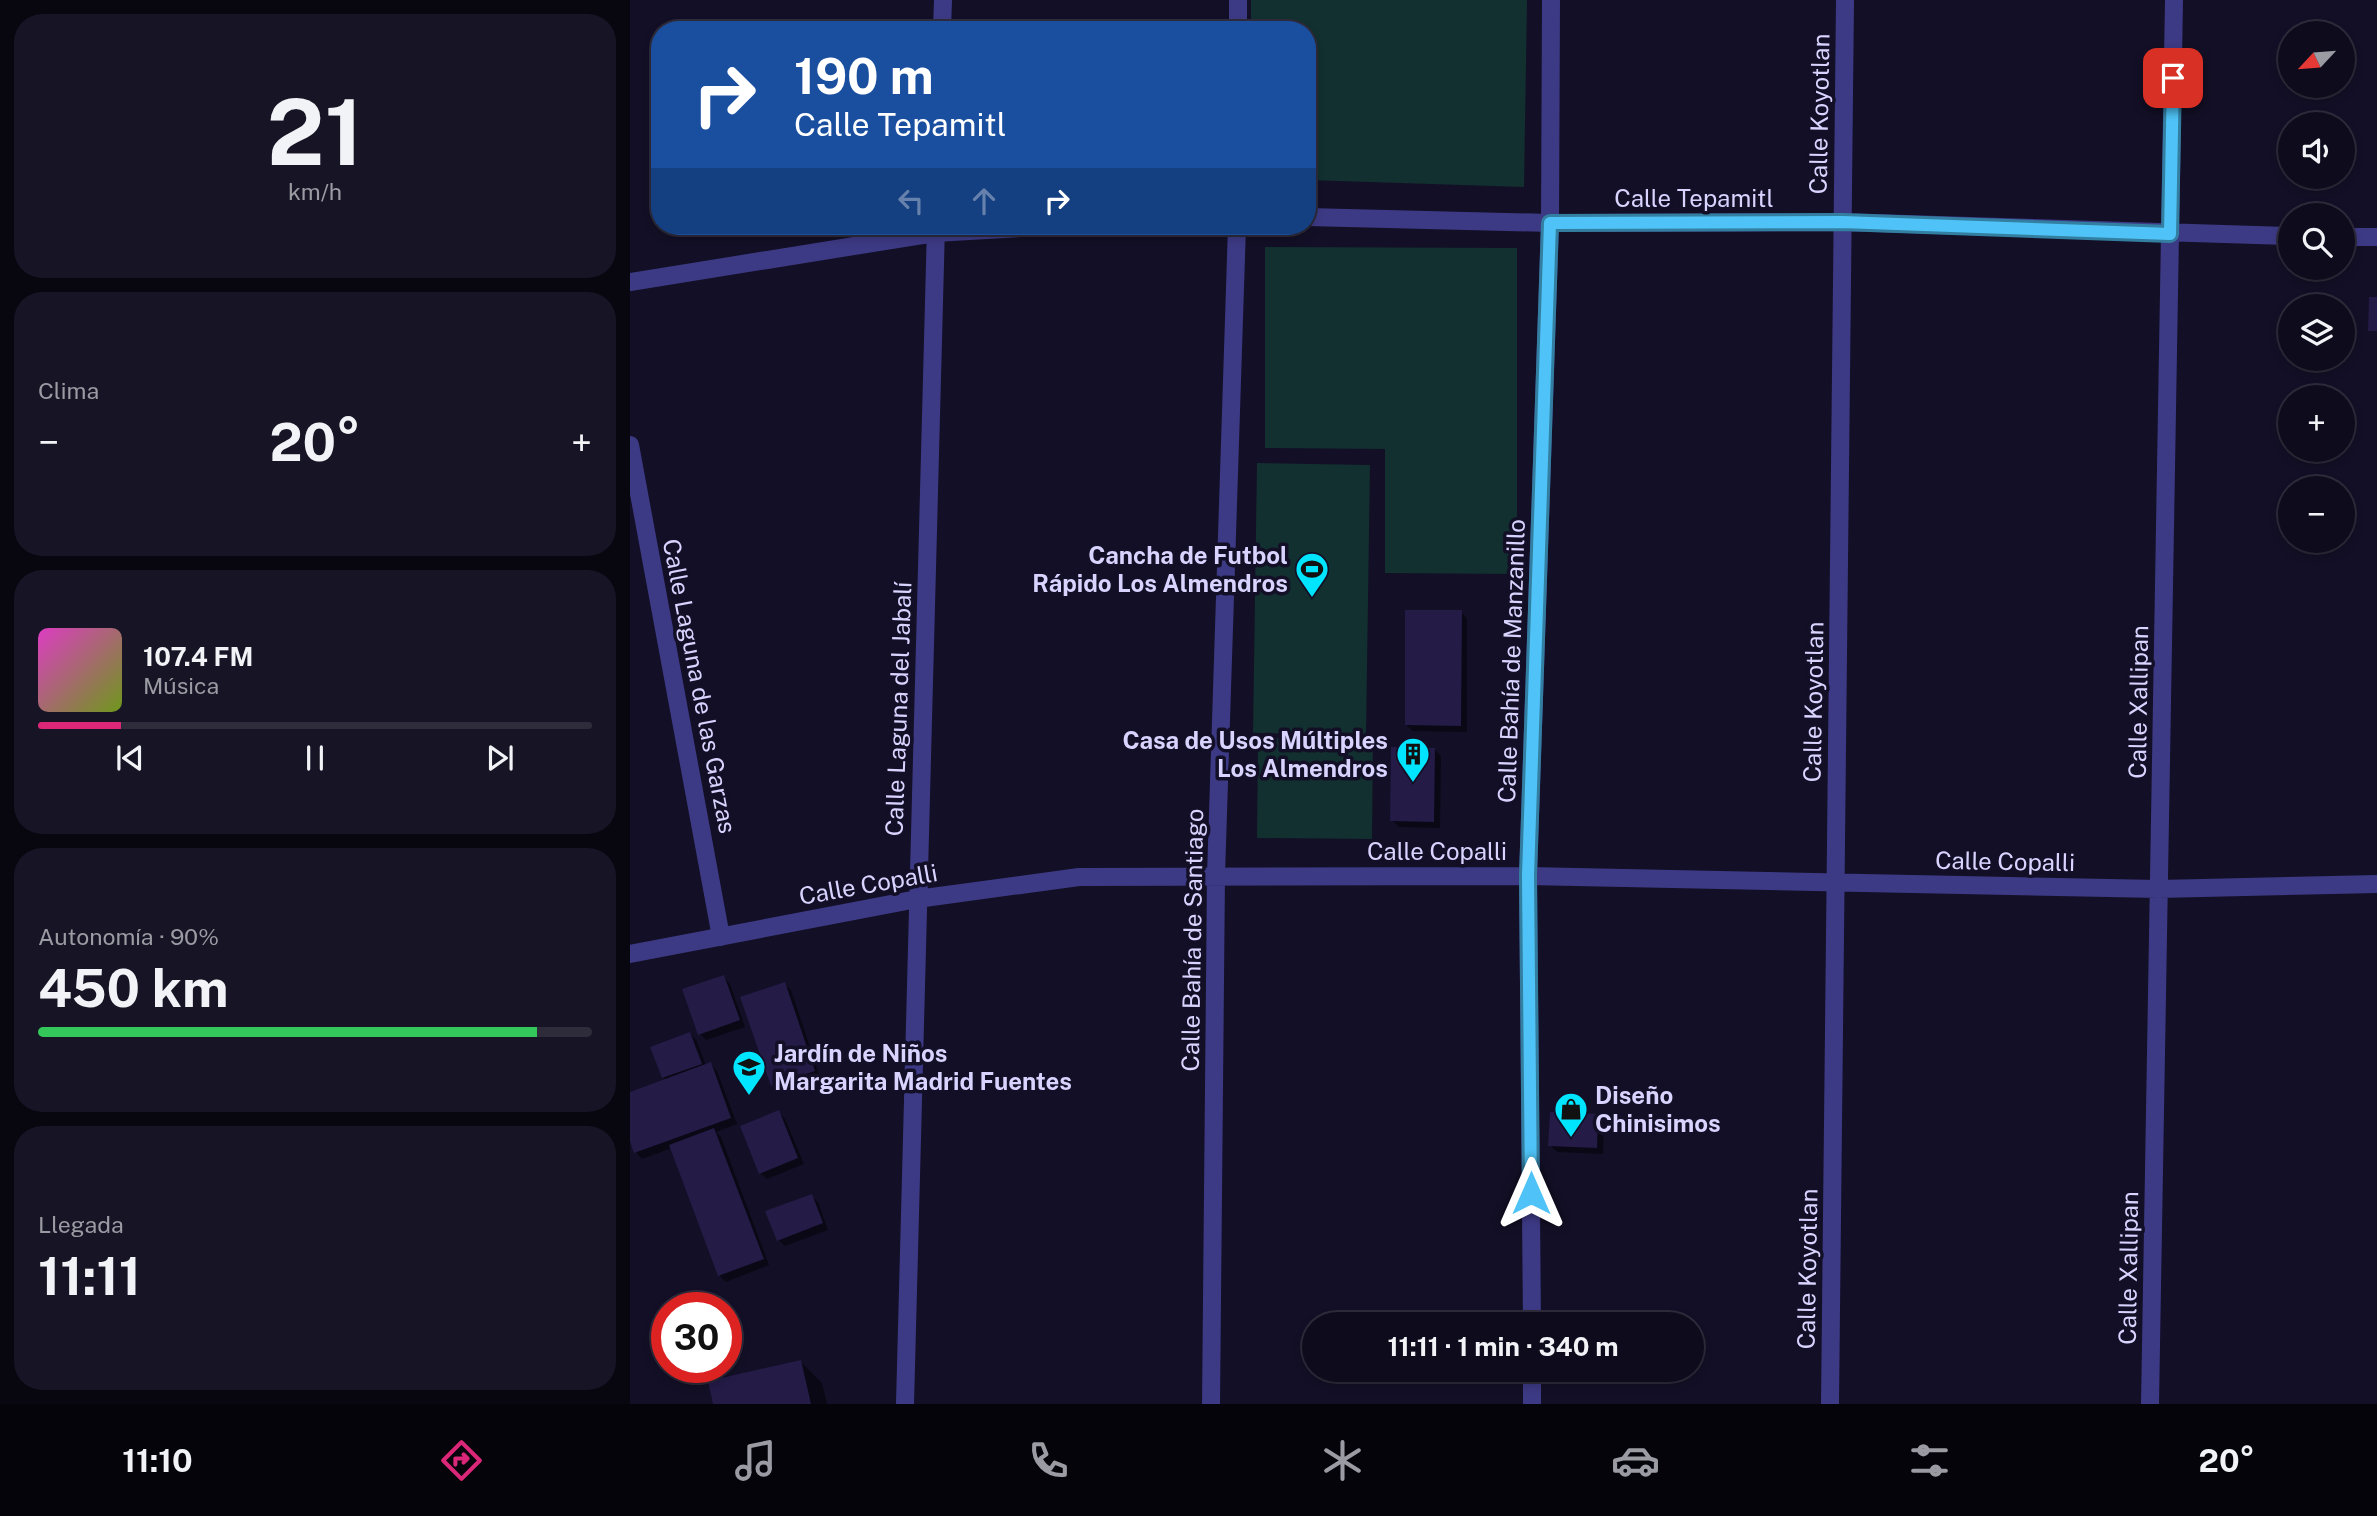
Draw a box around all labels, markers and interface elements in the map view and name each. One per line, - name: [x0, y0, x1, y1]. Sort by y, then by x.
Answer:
- north arrow: [2278, 21, 2356, 98]
- map controls: [2278, 21, 2355, 553]
- street label: Calle Koyotlan: [1804, 33, 1834, 195]
- text: 190 m: [794, 47, 934, 105]
- pin: [2143, 48, 2203, 108]
- icon: right: [679, 49, 770, 140]
- icon: arrive: [2154, 59, 2192, 97]
- text: 21: [267, 79, 363, 185]
- text: Calle Tepamitl: [794, 106, 1007, 143]
- button: sound: [2278, 112, 2355, 189]
- text: km/h: [288, 178, 342, 205]
- icon: left: [892, 182, 930, 220]
- icon: ahead: [965, 182, 1003, 220]
- icon: right: [1038, 182, 1076, 220]
- street label: Calle Tepamitl: [1614, 184, 1774, 212]
- button: search: [2278, 203, 2355, 280]
- button: layers: [2278, 294, 2355, 371]
- text: Clima: [38, 377, 99, 404]
- button: +: [2278, 385, 2355, 462]
- text: 20°: [269, 412, 361, 473]
- text: −: [38, 420, 59, 465]
- text: +: [571, 420, 592, 465]
- button: −: [2278, 476, 2355, 553]
- street label: Calle Bahía de Manzanillo: [1492, 519, 1530, 803]
- street label: Calle Laguna de las Garzas: [658, 536, 742, 836]
- place label: Cancha de Futbol Rápido Los Almendros: [1032, 541, 1288, 597]
- sports icon: Cancha de Futbol Rápido Los Almendros: [1293, 550, 1331, 599]
- street label: Calle Laguna del Jabalí: [880, 580, 916, 837]
- street label: Calle Koyotlan: [1798, 621, 1828, 783]
- street label: Calle Xallipan: [2123, 625, 2153, 779]
- text: 107.4 FM: [143, 641, 253, 672]
- text: Música: [143, 672, 219, 699]
- place label: Casa de Usos Múltiples Los Almendros: [1123, 726, 1388, 782]
- building icon: Casa de Usos Múltiples Los Almendros: [1394, 735, 1432, 784]
- icon: previous: [111, 739, 149, 777]
- icon: pause: [296, 739, 334, 777]
- icon: next: [481, 739, 519, 777]
- street label: Calle Bahía de Santiago: [1176, 808, 1208, 1072]
- street label: Calle Copalli: [1367, 837, 1507, 865]
- street label: Calle Copalli: [1935, 846, 2075, 876]
- street label: Calle Copalli: [797, 858, 939, 910]
- text: Autonomía · 90%: [38, 923, 219, 950]
- text: 450 km: [38, 958, 229, 1019]
- place label: Jardín de Niños Margarita Madrid Fuentes: [774, 1039, 1072, 1095]
- school or university icon: Jardín de Niños Margarita Madrid Fuentes: [730, 1048, 768, 1097]
- place label: Diseño Chinisimos: [1595, 1081, 1721, 1137]
- shop icon: Diseño Chinisimos: [1552, 1090, 1590, 1139]
- position arrow: [1494, 1156, 1568, 1230]
- street label: Calle Koyotlan: [1792, 1188, 1822, 1350]
- street label: Calle Xallipan: [2113, 1191, 2143, 1345]
- text: Llegada: [38, 1211, 124, 1238]
- text: 11:11: [38, 1246, 141, 1307]
- speed limit sign: 30: [651, 1292, 742, 1383]
- text: 11:11 · 1 min · 340 m: [1387, 1331, 1619, 1362]
- icon: directions: [437, 1436, 486, 1485]
- icon: music: [731, 1436, 780, 1485]
- icon: phone: [1024, 1436, 1073, 1485]
- icon: climate: [1318, 1436, 1367, 1485]
- icon: car: [1611, 1436, 1660, 1485]
- icon: filters: [1905, 1436, 1954, 1485]
- text: 11:10: [122, 1442, 193, 1479]
- text: 20°: [2199, 1442, 2255, 1479]

